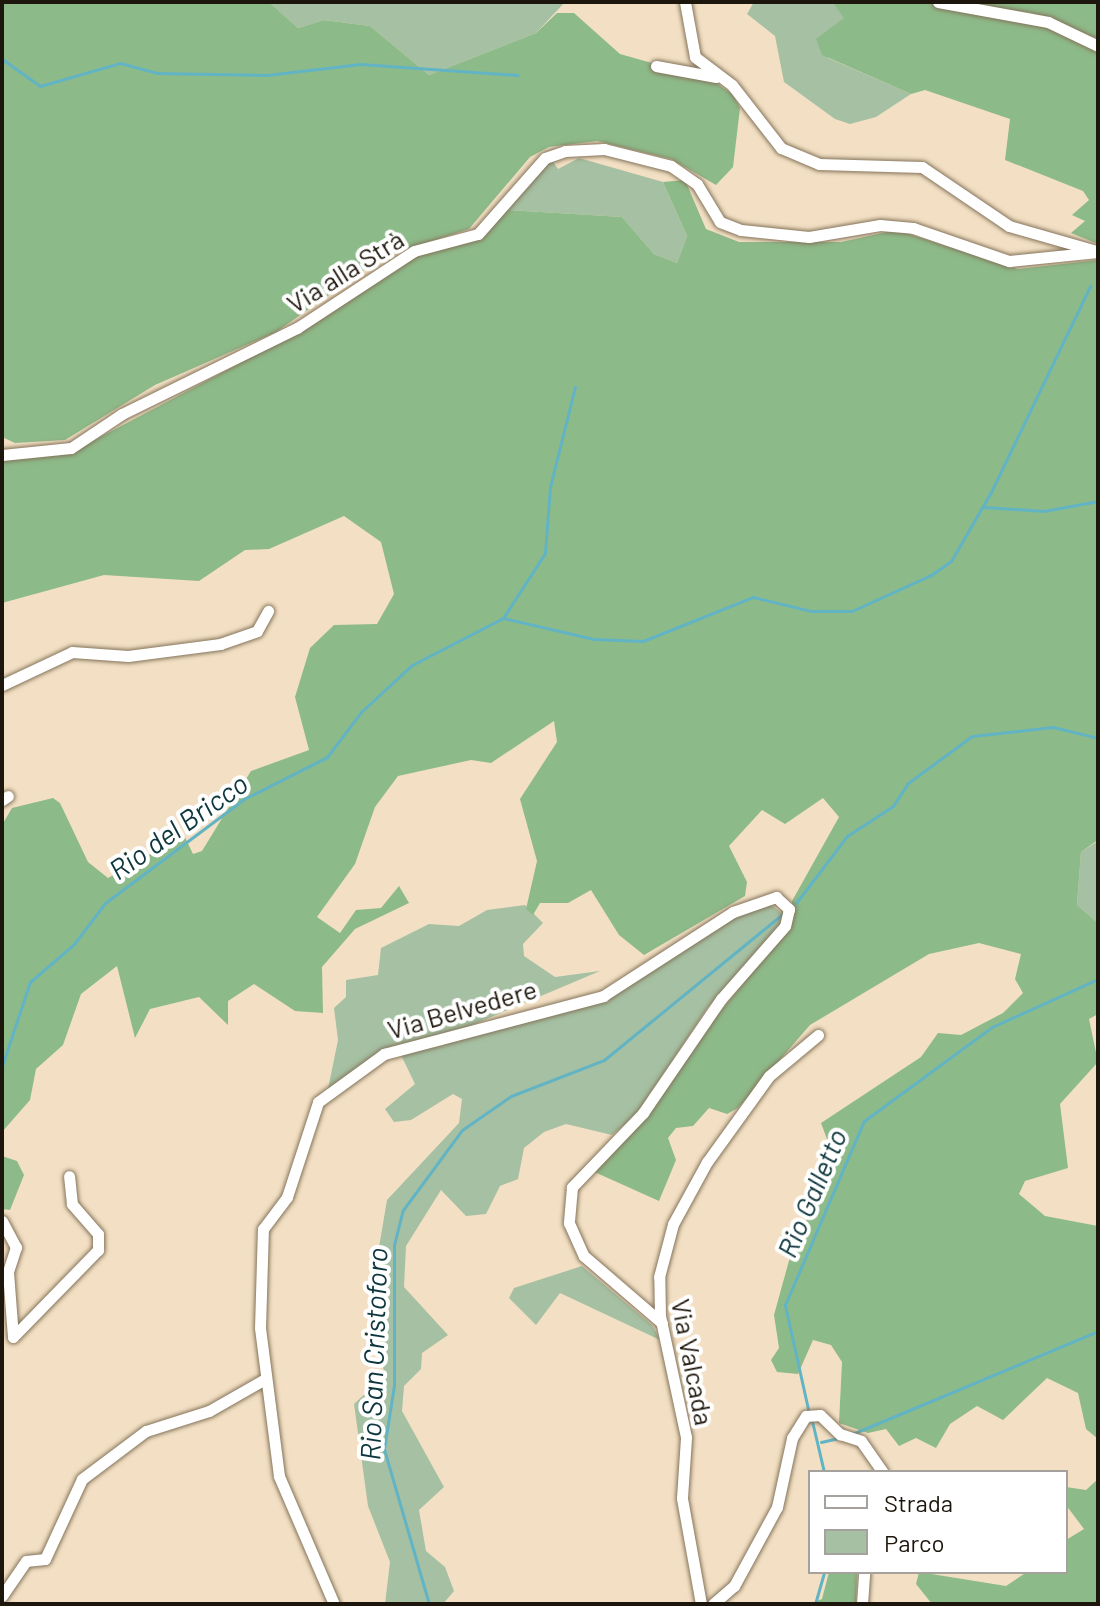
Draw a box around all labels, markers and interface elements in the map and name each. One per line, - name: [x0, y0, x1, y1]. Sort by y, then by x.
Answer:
- street label: Via alla Strà: [281, 223, 409, 319]
- water label: Rio del Bricco: [102, 766, 254, 886]
- street label: Via Belvedere: [384, 973, 540, 1045]
- water label: Rio Galletto: [769, 1124, 853, 1262]
- water label: Rio San Cristoforo: [352, 1247, 394, 1461]
- street label: Via Valcada: [665, 1296, 721, 1428]
- legend: [808, 1470, 1068, 1574]
- text: Strada: [884, 1488, 953, 1517]
- text: Parco: [884, 1528, 945, 1557]

